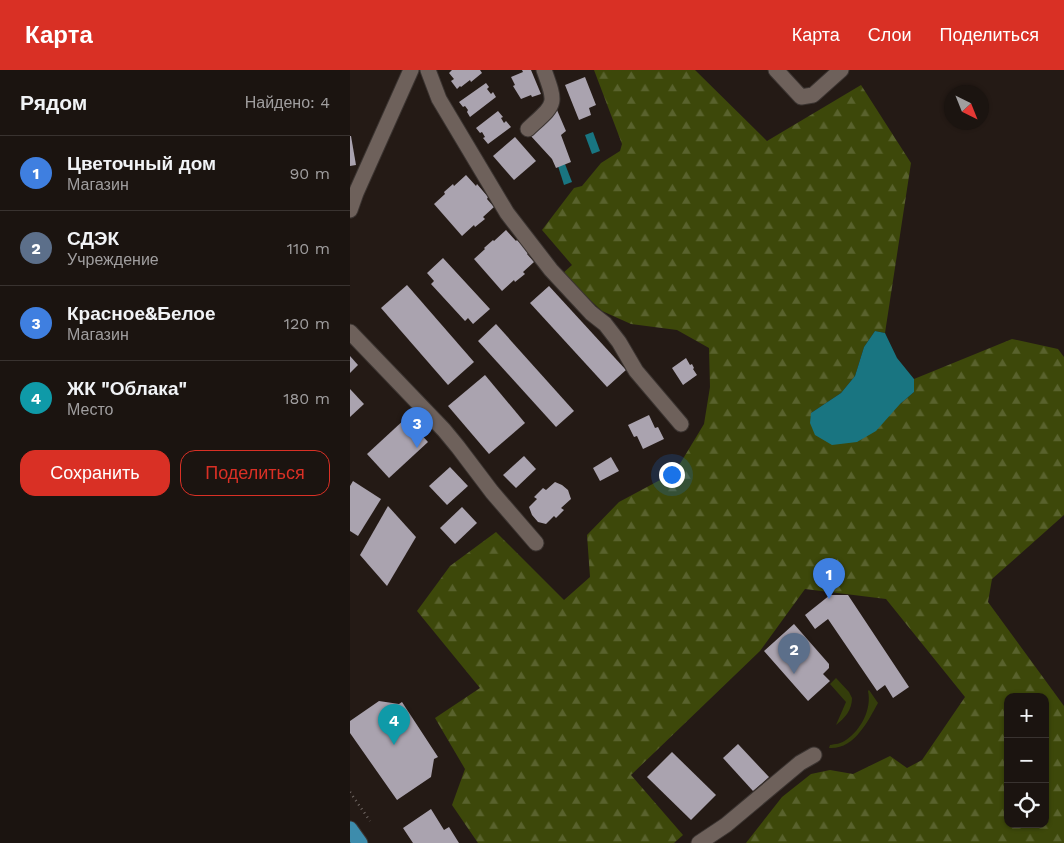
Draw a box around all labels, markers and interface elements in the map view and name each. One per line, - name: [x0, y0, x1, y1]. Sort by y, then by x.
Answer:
- text: Карта: [25, 21, 93, 49]
- text: Карта: [792, 24, 840, 45]
- text: Слои: [868, 24, 912, 45]
- text: Поделиться: [940, 24, 1039, 45]
- north arrow: [944, 85, 989, 130]
- text: Рядом: [20, 90, 87, 115]
- text: Найдено: 4: [245, 93, 330, 112]
- text: Цветочный дом: [67, 152, 216, 175]
- text: 1: [33, 164, 39, 183]
- text: 90 m: [289, 164, 330, 183]
- text: Магазин: [67, 175, 129, 194]
- text: СДЭК: [67, 227, 119, 250]
- text: 2: [31, 239, 41, 258]
- text: 110 m: [287, 239, 330, 258]
- text: Учреждение: [67, 250, 159, 269]
- text: Красное&Белое: [67, 302, 215, 325]
- text: 3: [31, 314, 41, 333]
- text: 120 m: [284, 314, 330, 333]
- text: Магазин: [67, 325, 129, 344]
- text: ЖК "Облака": [67, 377, 187, 400]
- text: 4: [31, 389, 41, 408]
- text: 180 m: [283, 389, 330, 408]
- text: Место: [67, 400, 113, 419]
- pin: 3: [401, 407, 433, 448]
- button: Сохранить: [20, 450, 170, 496]
- button: Поделиться: [180, 450, 330, 496]
- your location: [659, 462, 685, 488]
- pin: 1: [813, 558, 845, 599]
- pin: 2: [778, 633, 810, 674]
- map controls: [1004, 693, 1049, 828]
- button: +: [1004, 693, 1049, 738]
- pin: 4: [378, 704, 410, 745]
- button: −: [1004, 738, 1049, 783]
- button: locate: [1004, 783, 1049, 828]

